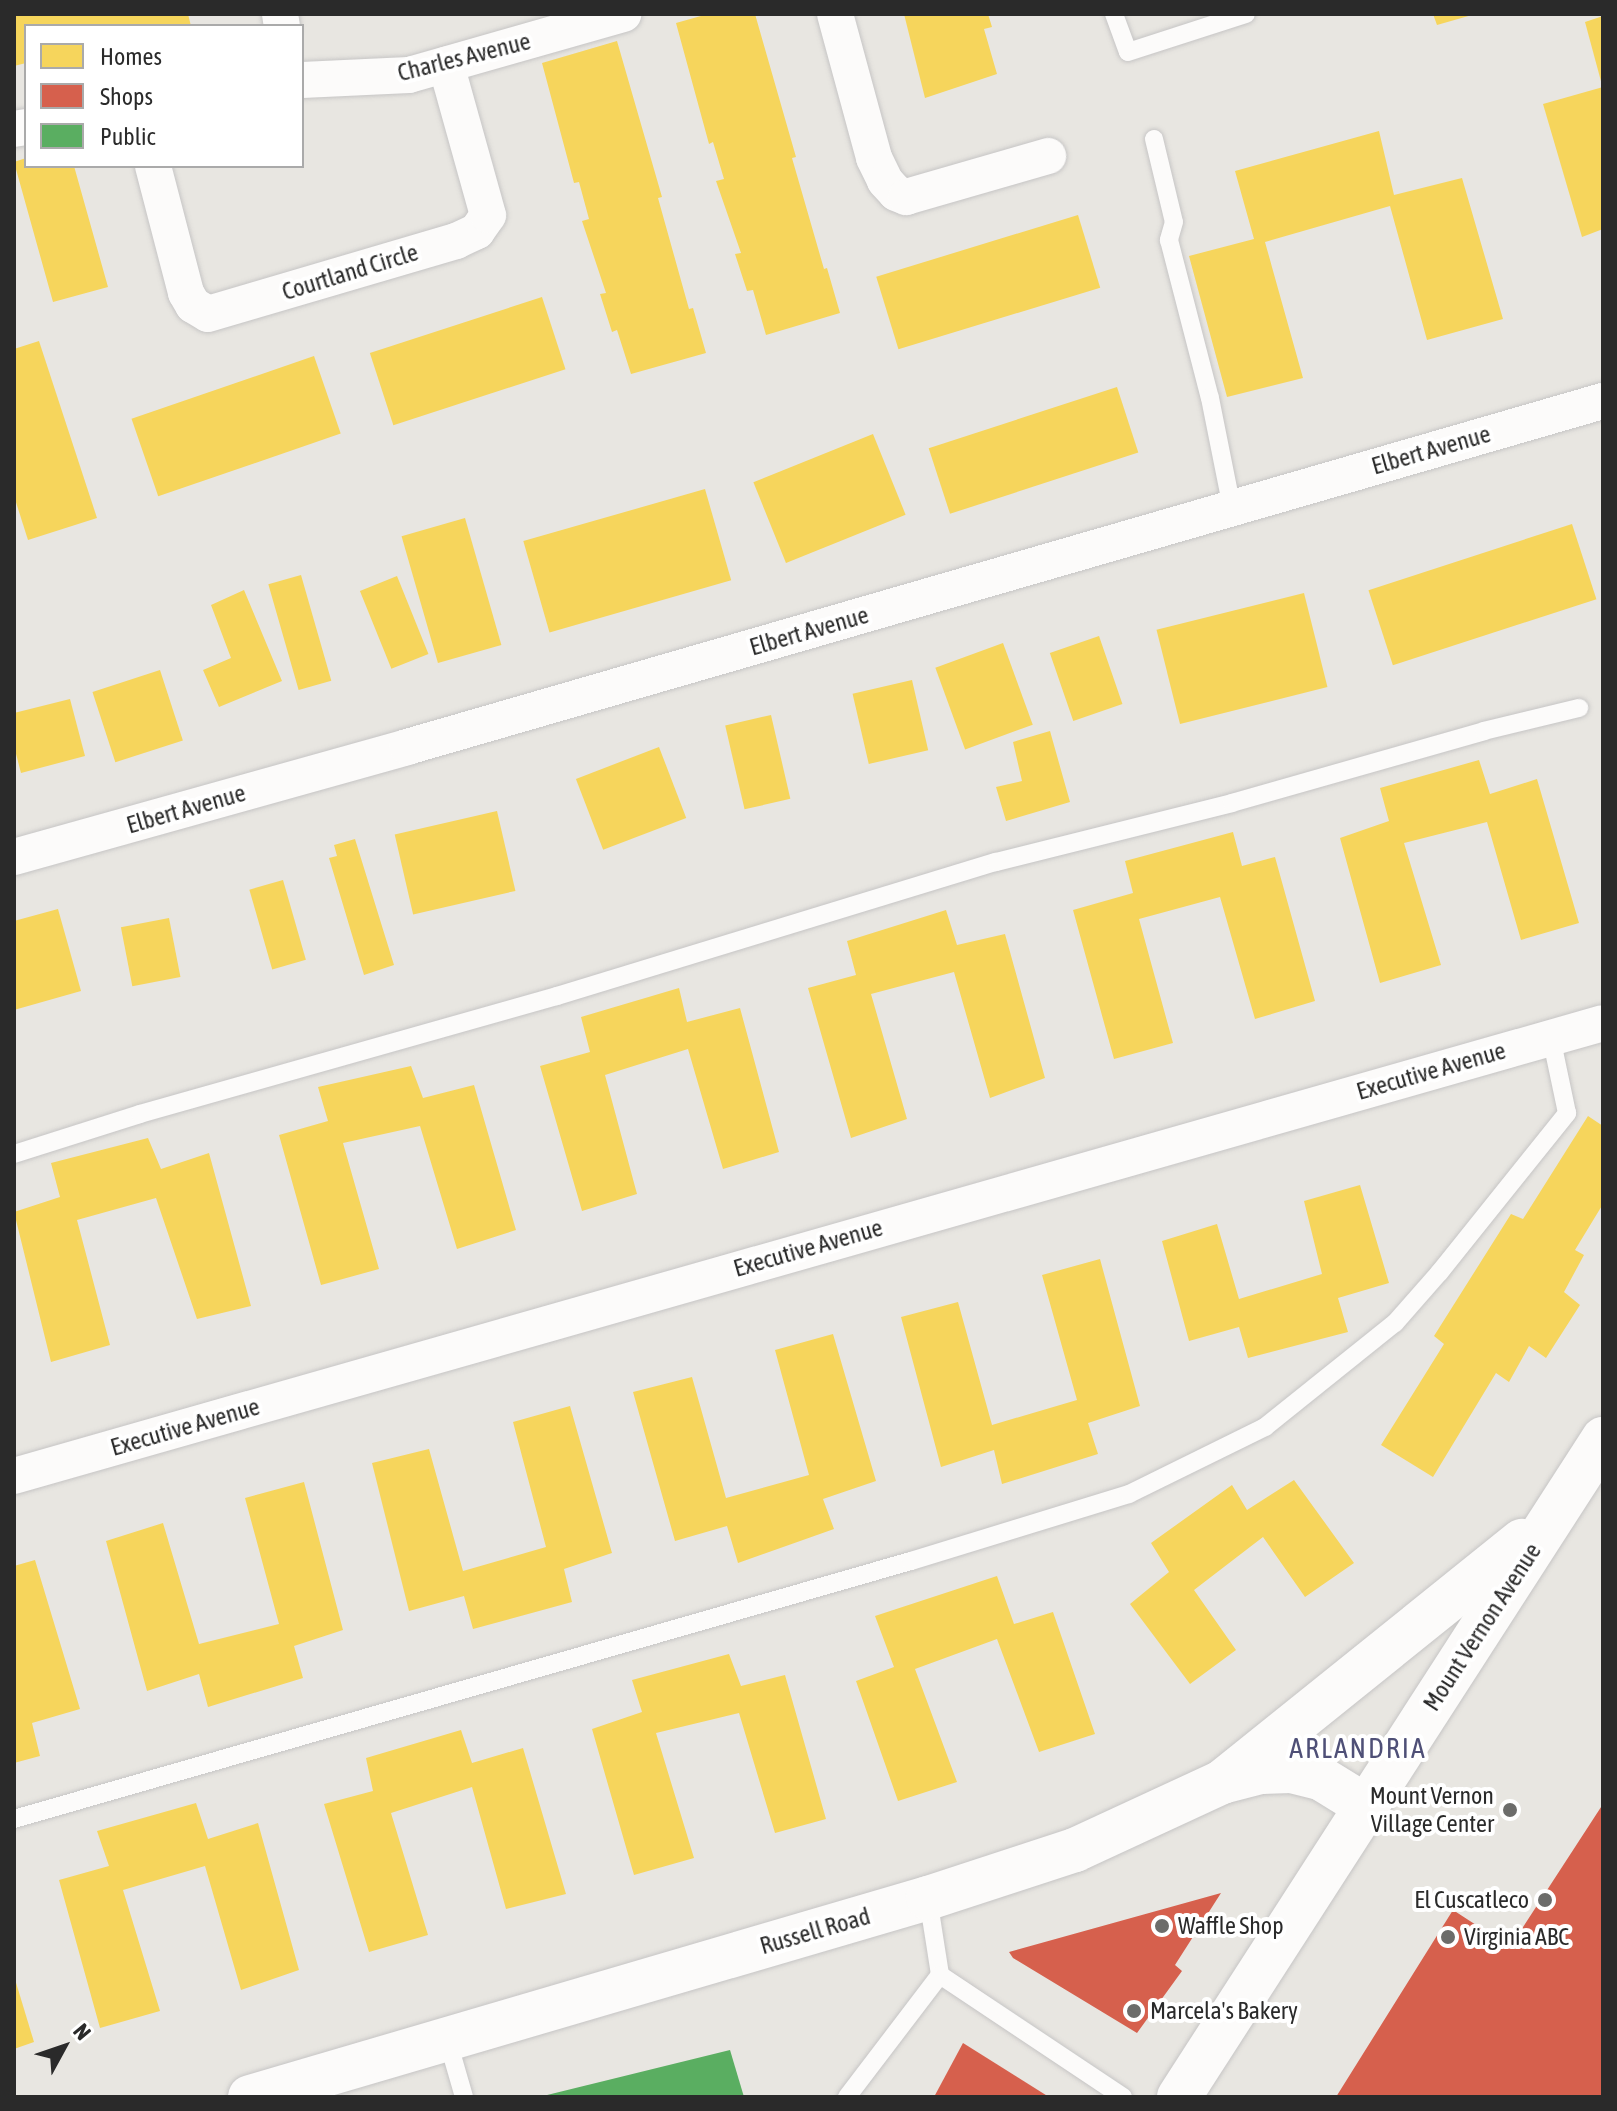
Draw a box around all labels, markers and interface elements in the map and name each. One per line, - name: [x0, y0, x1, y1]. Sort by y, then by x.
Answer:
- legend: [24, 24, 304, 168]
- street label: Charles Avenue: [395, 27, 533, 87]
- text: Homes: [100, 43, 162, 70]
- text: Shops: [100, 83, 153, 110]
- text: Public: [100, 123, 156, 150]
- street label: Courtland Circle: [279, 238, 421, 306]
- street label: Elbert Avenue: [1368, 419, 1494, 481]
- street label: Elbert Avenue: [746, 600, 872, 662]
- street label: Elbert Avenue: [123, 778, 249, 840]
- street label: Executive Avenue: [1353, 1036, 1509, 1106]
- street label: Executive Avenue: [730, 1213, 886, 1283]
- street label: Executive Avenue: [107, 1392, 263, 1462]
- street label: Mount Vernon Avenue: [1417, 1538, 1547, 1716]
- district label: ARLANDRIA: [1289, 1731, 1427, 1765]
- place label: Mount Vernon Village Center: [1370, 1782, 1494, 1838]
- marker: Mount Vernon Village Center: [1501, 1801, 1519, 1819]
- place label: El Cuscatleco: [1414, 1886, 1529, 1914]
- marker: El Cuscatleco: [1536, 1891, 1554, 1909]
- street label: Russell Road: [757, 1902, 873, 1960]
- place label: Waffle Shop: [1178, 1912, 1284, 1940]
- marker: Waffle Shop: [1153, 1917, 1171, 1935]
- place label: Virginia ABC: [1464, 1923, 1569, 1951]
- marker: Virginia ABC: [1439, 1928, 1457, 1946]
- place label: Marcela's Bakery: [1150, 1997, 1298, 2025]
- marker: Marcela's Bakery: [1125, 2002, 1143, 2020]
- north arrow: [24, 2007, 104, 2087]
- text: N: [68, 2018, 97, 2045]

